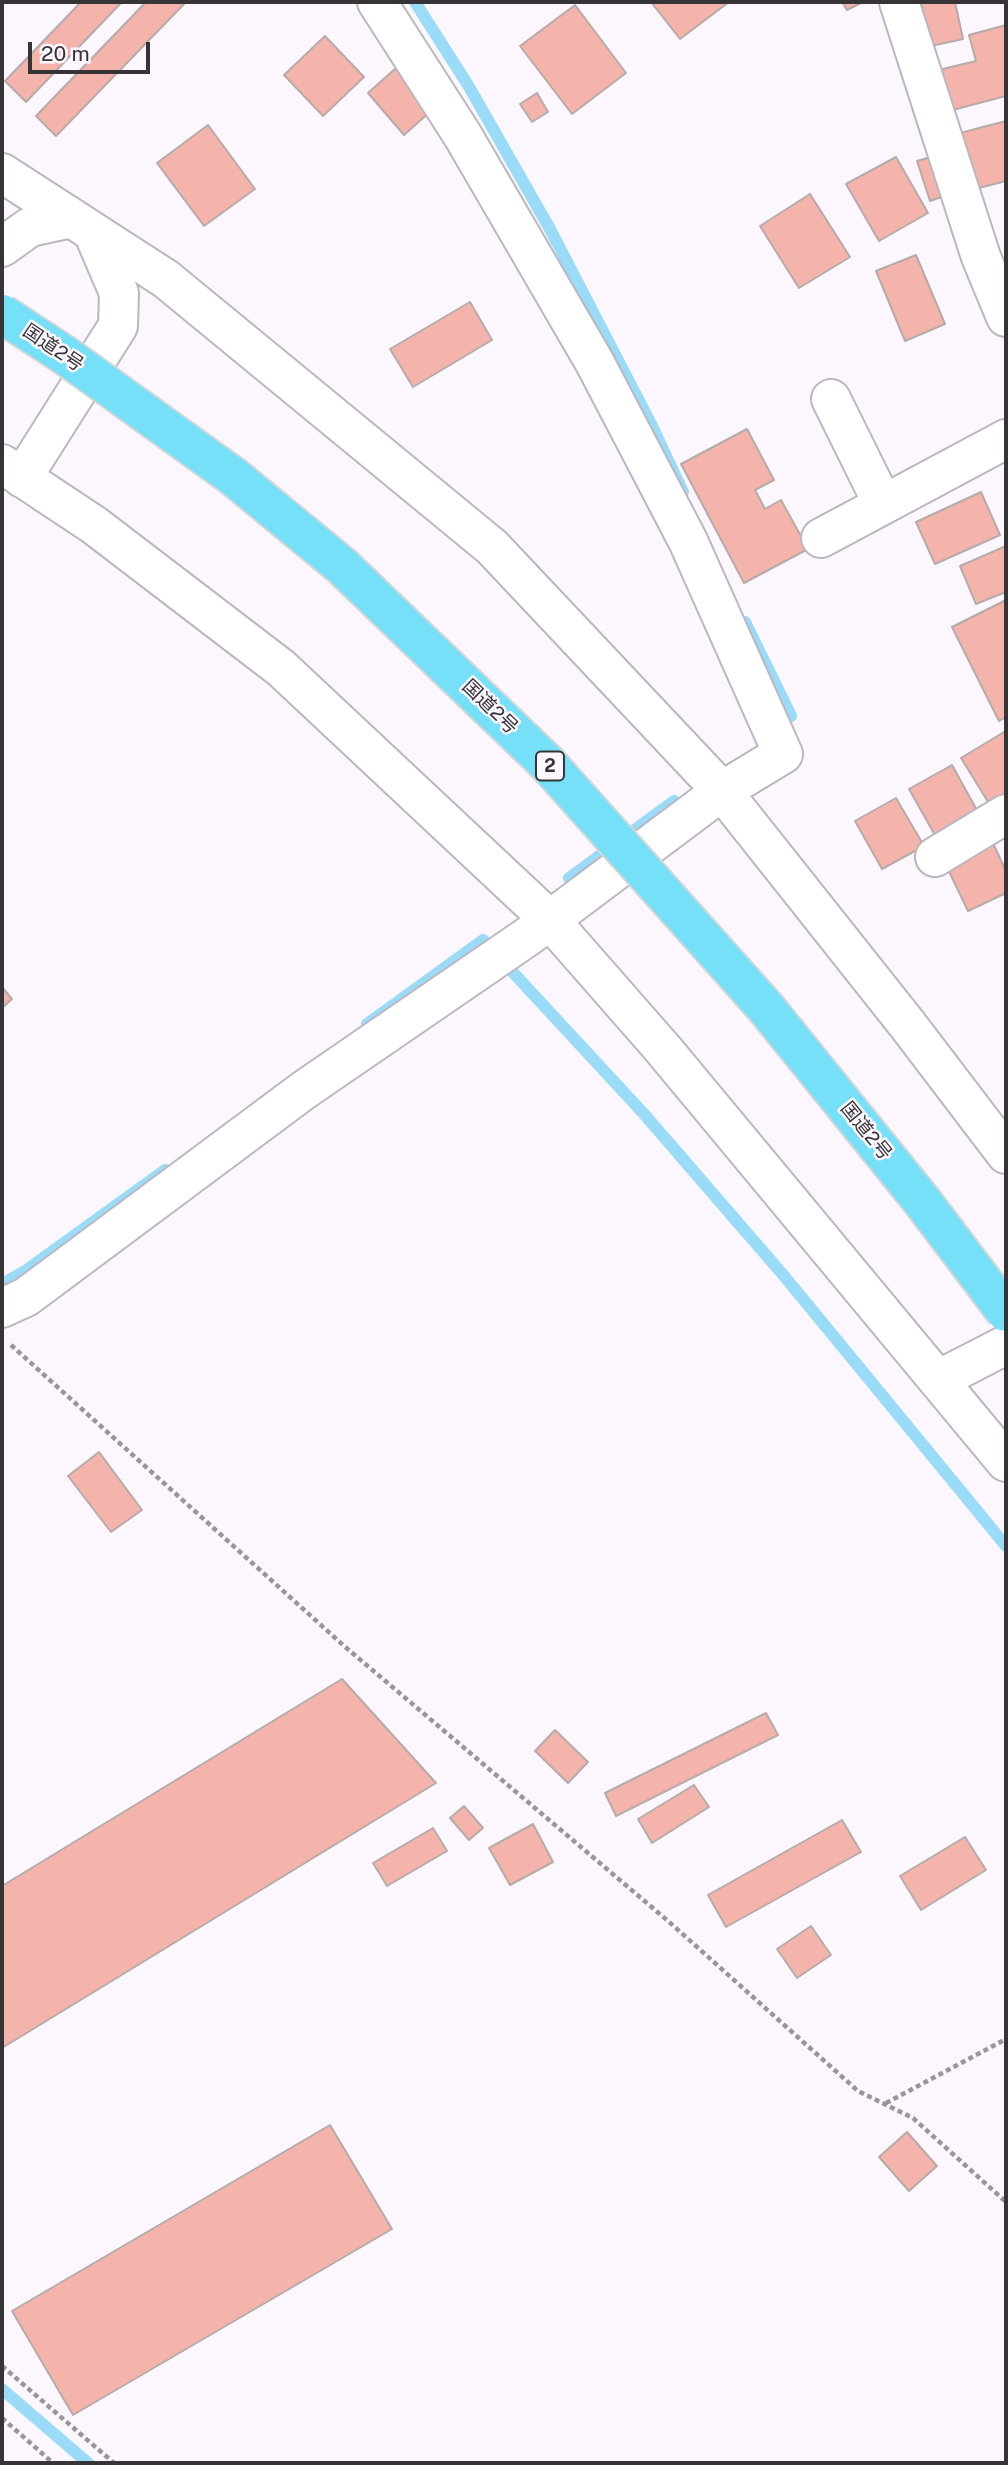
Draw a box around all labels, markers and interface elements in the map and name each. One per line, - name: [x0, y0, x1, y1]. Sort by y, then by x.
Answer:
- scale bar: [32, 28, 154, 72]
- text: 20 m: [41, 41, 90, 66]
- street label: 国道2号: [18, 319, 88, 377]
- street label: 国道2号: [458, 675, 522, 739]
- road number: 2: [536, 752, 564, 780]
- street label: 国道2号: [836, 1097, 896, 1165]

